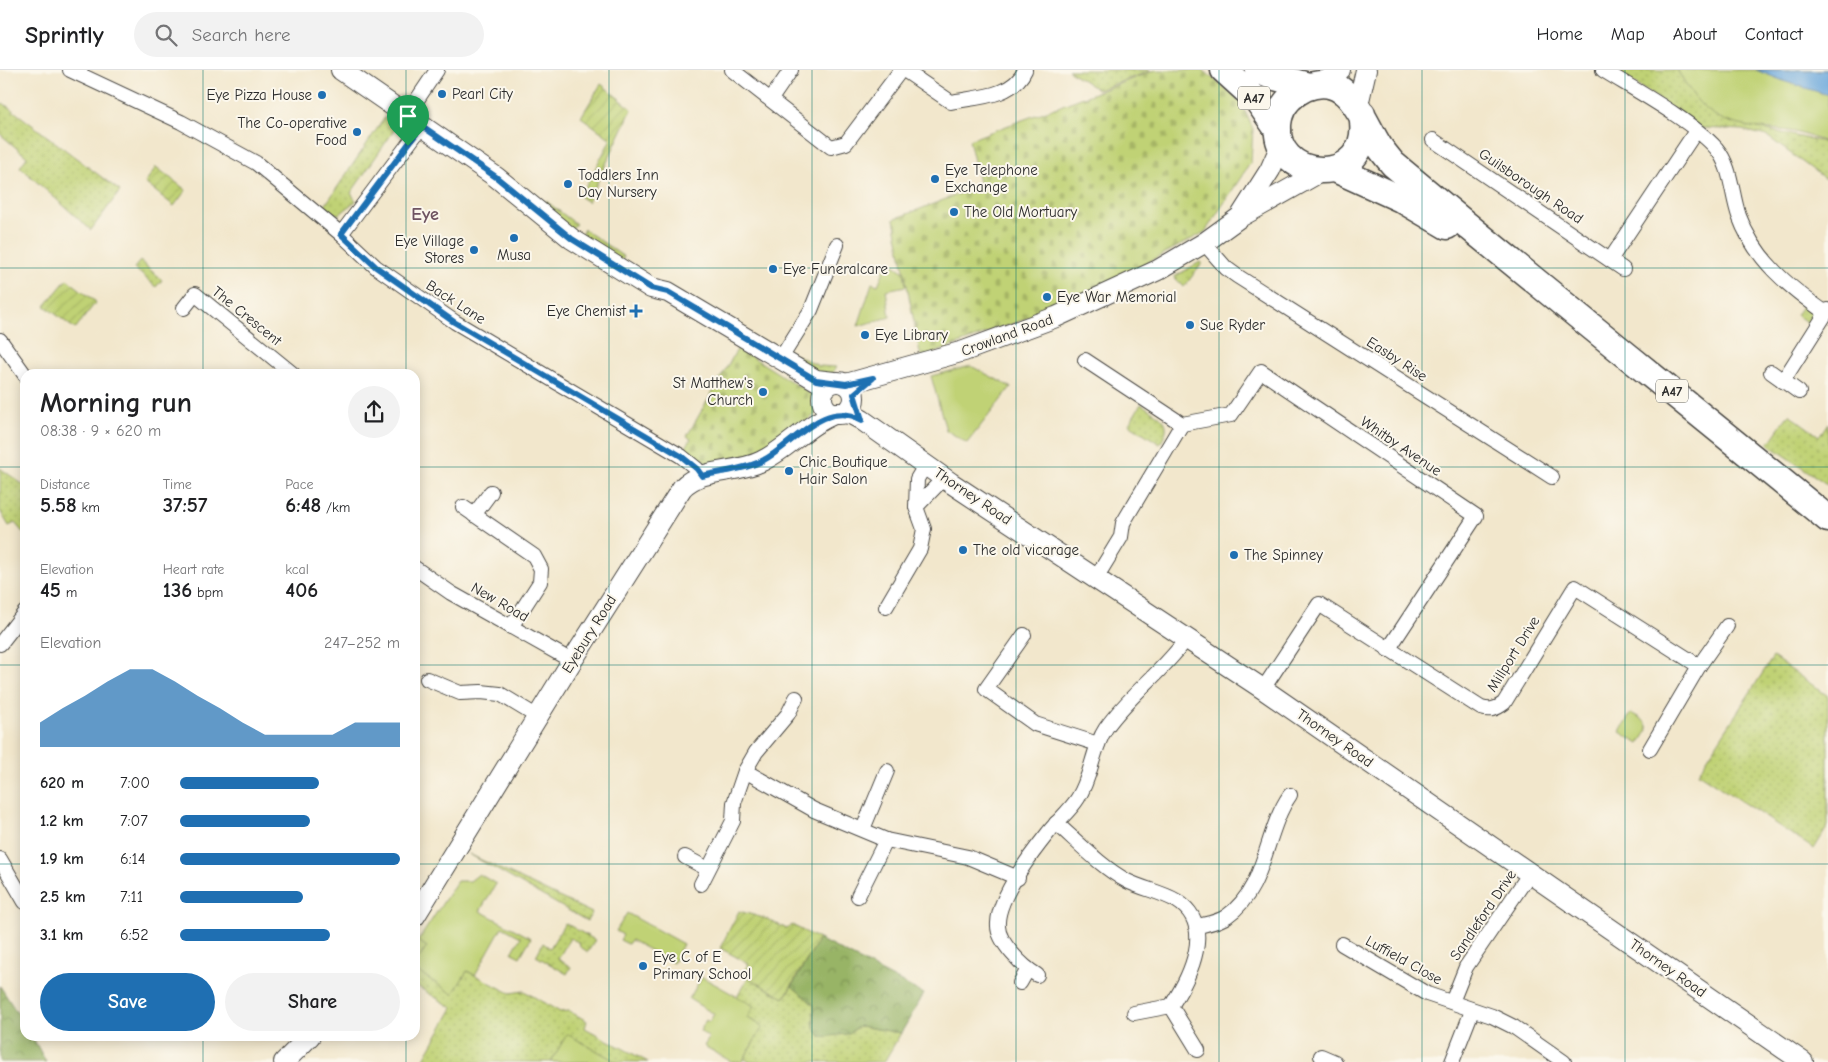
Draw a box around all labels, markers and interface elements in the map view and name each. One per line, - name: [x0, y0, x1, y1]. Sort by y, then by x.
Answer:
- search box: [134, 12, 484, 57]
- text: Sprintly: [25, 21, 104, 49]
- icon: search: [152, 21, 180, 49]
- text: Search here: [192, 24, 291, 46]
- text: Home: [1536, 24, 1583, 45]
- text: Map: [1611, 24, 1645, 45]
- text: About: [1673, 24, 1717, 45]
- text: Contact: [1745, 24, 1803, 45]
- place label: Pearl City: [452, 85, 513, 103]
- place label: Eye Pizza House: [207, 86, 312, 104]
- road number: A47: [1238, 86, 1270, 110]
- marker: Pearl City: [436, 88, 448, 100]
- marker: Eye Pizza House: [316, 89, 328, 101]
- pin: [387, 95, 429, 146]
- icon: arrive: [394, 102, 422, 130]
- place label: The Co-operative Food: [237, 114, 347, 149]
- marker: The Co-operative Food: [351, 126, 363, 138]
- street label: Guilsborough Road: [1475, 144, 1587, 228]
- place label: Eye Telephone Exchange: [945, 161, 1038, 196]
- place label: Toddlers Inn Day Nursery: [578, 166, 659, 201]
- marker: Eye Telephone Exchange: [929, 173, 941, 185]
- marker: Toddlers Inn Day Nursery: [562, 178, 574, 190]
- place label: The Old Mortuary: [964, 203, 1077, 221]
- district label: Eye: [411, 204, 439, 225]
- marker: The Old Mortuary: [948, 206, 960, 218]
- place label: Eye Village Stores: [395, 232, 464, 267]
- marker: Musa: [508, 232, 520, 244]
- marker: Eye Village Stores: [468, 244, 480, 256]
- place label: Musa: [497, 246, 531, 264]
- place label: Eye Funeralcare: [783, 260, 889, 278]
- marker: Eye Funeralcare: [767, 263, 779, 275]
- street label: Back Lane: [423, 276, 490, 328]
- street label: The Crescent: [209, 282, 286, 350]
- place label: Eye War Memorial: [1057, 288, 1177, 306]
- marker: Eye War Memorial: [1041, 291, 1053, 303]
- place label: Eye Chemist: [547, 302, 627, 320]
- marker: Eye Chemist: [630, 305, 642, 317]
- street label: Crowland Road: [959, 310, 1055, 360]
- place label: Sue Ryder: [1200, 316, 1265, 334]
- marker: Sue Ryder: [1184, 319, 1196, 331]
- place label: Eye Library: [875, 326, 948, 344]
- marker: Eye Library: [859, 329, 871, 341]
- street label: Easby Rise: [1363, 333, 1431, 386]
- place label: St Matthew's Church: [673, 374, 753, 409]
- road number: A47: [1656, 380, 1688, 402]
- button: share: [348, 386, 400, 438]
- marker: St Matthew's Church: [757, 386, 769, 398]
- text: Morning run: [40, 387, 192, 419]
- street label: Whitby Avenue: [1357, 412, 1445, 480]
- text: 08:38 · 9 × 620 m: [40, 422, 161, 440]
- place label: Chic Boutique Hair Salon: [799, 453, 888, 488]
- street label: Thorney Road: [931, 463, 1015, 529]
- marker: Chic Boutique Hair Salon: [783, 465, 795, 477]
- text: Distance: [40, 476, 90, 493]
- text: Time: [163, 476, 192, 493]
- text: Pace: [285, 476, 314, 493]
- text: 5.58: [40, 493, 77, 517]
- text: 37:57: [163, 493, 207, 517]
- text: 6:48: [285, 493, 321, 517]
- text: km: [77, 499, 100, 516]
- text: /km: [321, 499, 350, 516]
- place label: The old vicarage: [973, 541, 1080, 559]
- marker: The old vicarage: [957, 544, 969, 556]
- place label: The Spinney: [1244, 546, 1323, 564]
- marker: The Spinney: [1228, 549, 1240, 561]
- text: Elevation: [40, 561, 94, 578]
- text: Heart rate: [163, 561, 224, 578]
- text: kcal: [285, 561, 309, 578]
- text: 45: [40, 578, 61, 602]
- text: 136: [163, 578, 192, 602]
- text: 406: [285, 578, 318, 602]
- street label: New Road: [468, 578, 532, 626]
- text: m: [61, 584, 77, 601]
- text: bpm: [192, 584, 223, 601]
- street label: Eyebury Road: [558, 592, 620, 676]
- street label: Millport Drive: [1483, 612, 1544, 695]
- text: Elevation: [40, 634, 101, 652]
- text: 247–252 m: [324, 634, 400, 652]
- street label: Thorney Road: [1293, 705, 1377, 771]
- text: 620 m: [40, 774, 84, 792]
- text: 7:00: [120, 774, 150, 792]
- text: 1.2 km: [40, 812, 83, 830]
- text: 7:07: [120, 812, 148, 830]
- text: 1.9 km: [40, 850, 84, 868]
- text: 6:14: [120, 850, 146, 868]
- street label: Sandleford Drive: [1446, 866, 1520, 964]
- text: 2.5 km: [40, 888, 86, 906]
- text: 7:11: [120, 888, 143, 906]
- text: 3.1 km: [40, 926, 83, 944]
- text: 6:52: [120, 926, 149, 944]
- street label: Luffield Close: [1363, 932, 1446, 989]
- street label: Thorney Road: [1626, 935, 1710, 1001]
- place label: Eye C of E Primary School: [653, 948, 751, 983]
- marker: Eye C of E Primary School: [637, 960, 649, 972]
- button: Save: [40, 973, 215, 1031]
- button: Share: [225, 973, 400, 1031]

